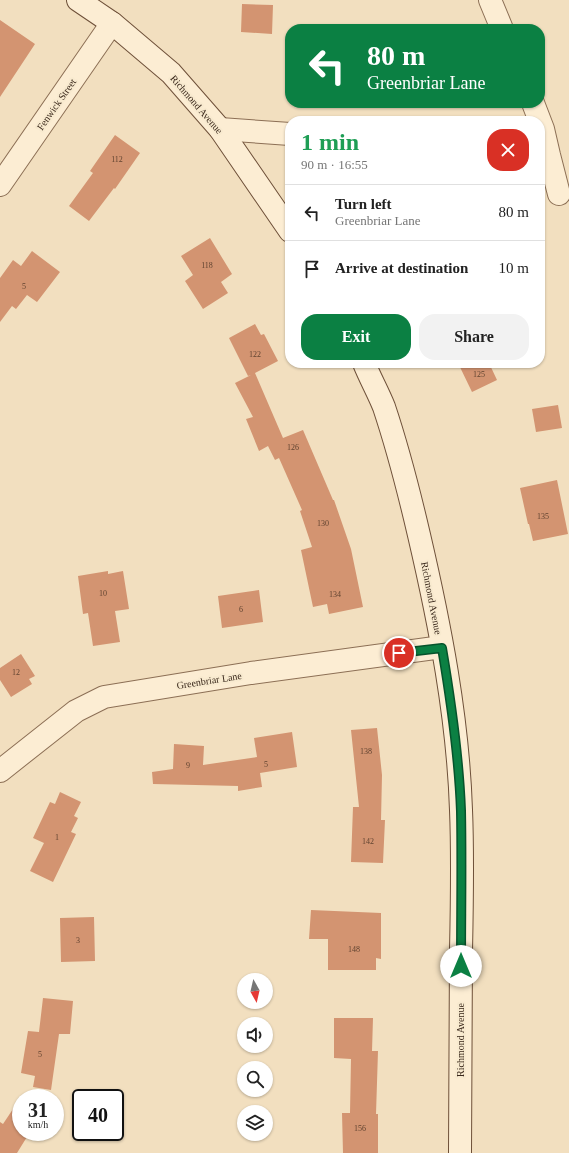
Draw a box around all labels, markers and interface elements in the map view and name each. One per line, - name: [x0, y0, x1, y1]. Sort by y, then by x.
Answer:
- icon: left: [301, 40, 353, 92]
- text: 80 m: [367, 40, 425, 71]
- street label: Richmond Avenue: [168, 73, 225, 136]
- text: Greenbriar Lane: [367, 73, 485, 93]
- street label: Fenwick Street: [35, 76, 78, 132]
- text: 1 min: [301, 129, 359, 155]
- button: close: [487, 129, 529, 171]
- house number: 112: [111, 155, 123, 164]
- text: 90 m · 16:55: [301, 157, 368, 172]
- text: Turn left: [335, 196, 392, 212]
- icon: left: [301, 202, 323, 224]
- text: 80 m: [499, 204, 529, 220]
- text: Greenbriar Lane: [335, 213, 421, 228]
- icon: arrive: [301, 258, 323, 280]
- text: Arrive at destination: [335, 260, 468, 276]
- text: 10 m: [499, 260, 529, 276]
- house number: 118: [201, 261, 213, 270]
- house number: 5: [22, 282, 26, 291]
- button: Exit: [301, 314, 411, 360]
- button: Share: [419, 314, 529, 360]
- house number: 122: [249, 350, 261, 359]
- house number: 125: [473, 370, 485, 379]
- house number: 126: [287, 443, 299, 452]
- house number: 135: [537, 512, 549, 521]
- house number: 130: [317, 519, 329, 528]
- street label: Richmond Avenue: [419, 561, 444, 636]
- house number: 10: [99, 589, 107, 598]
- house number: 134: [329, 590, 341, 599]
- house number: 6: [239, 605, 243, 614]
- pin: [382, 636, 416, 670]
- icon: arrive: [388, 642, 410, 664]
- house number: 12: [12, 668, 20, 677]
- street label: Greenbriar Lane: [176, 670, 243, 691]
- house number: 138: [360, 747, 372, 756]
- house number: 5: [264, 760, 268, 769]
- house number: 9: [186, 761, 190, 770]
- house number: 1: [55, 833, 59, 842]
- house number: 142: [362, 837, 374, 846]
- house number: 3: [76, 936, 80, 945]
- house number: 148: [348, 945, 360, 954]
- position arrow: [440, 945, 482, 987]
- north arrow: [237, 973, 273, 1009]
- map controls: [237, 973, 273, 1141]
- street label: Richmond Avenue: [455, 1002, 466, 1077]
- button: sound: [237, 1017, 273, 1053]
- house number: 5: [38, 1050, 42, 1059]
- button: search: [237, 1061, 273, 1097]
- speed limit sign: 40: [72, 1089, 124, 1141]
- text: 31: [28, 1099, 48, 1121]
- button: layers: [237, 1105, 273, 1141]
- text: km/h: [28, 1119, 48, 1130]
- house number: 156: [354, 1124, 366, 1133]

